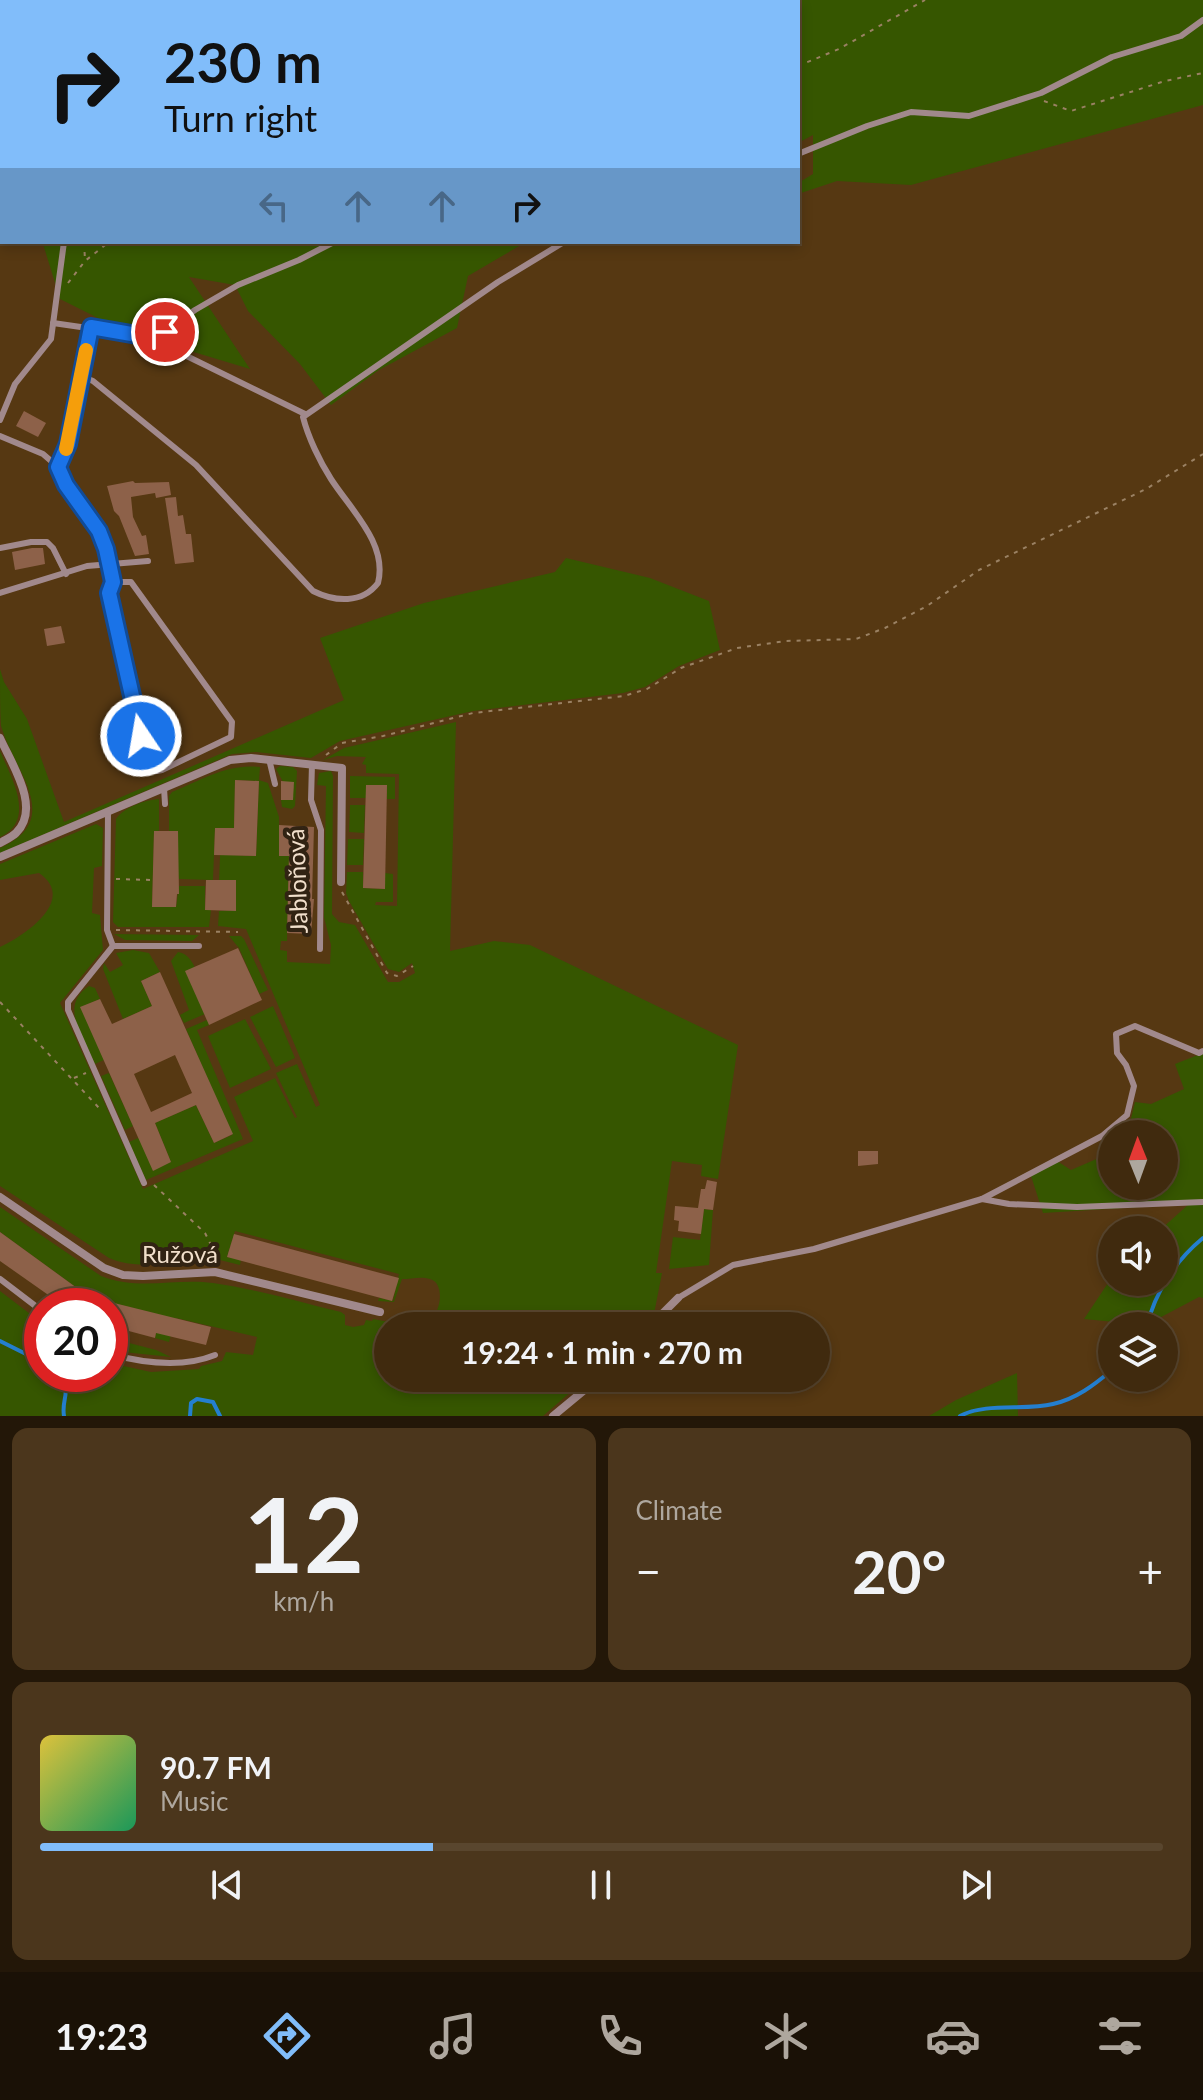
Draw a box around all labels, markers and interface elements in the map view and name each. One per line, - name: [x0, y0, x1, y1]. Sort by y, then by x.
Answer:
- text: 230 m: [164, 28, 322, 95]
- icon: right: [32, 32, 136, 136]
- text: Turn right: [164, 96, 317, 140]
- icon: left: [252, 184, 296, 228]
- icon: ahead: [336, 184, 380, 228]
- icon: ahead: [420, 184, 464, 228]
- icon: right: [504, 184, 548, 228]
- pin: [131, 298, 199, 366]
- icon: arrive: [143, 310, 187, 354]
- position arrow: [99, 694, 183, 778]
- street label: Jabloňová: [280, 828, 313, 934]
- north arrow: [1098, 1120, 1178, 1200]
- map controls: [1098, 1120, 1178, 1392]
- button: sound: [1098, 1216, 1178, 1296]
- street label: Ružová: [142, 1239, 218, 1268]
- speed limit sign: 20: [24, 1288, 128, 1392]
- button: layers: [1098, 1312, 1178, 1392]
- text: 19:24 · 1 min · 270 m: [461, 1334, 743, 1370]
- text: 12: [243, 1470, 364, 1595]
- text: Climate: [636, 1494, 722, 1526]
- text: 20°: [852, 1535, 947, 1607]
- text: −: [636, 1545, 661, 1597]
- text: +: [1137, 1545, 1163, 1597]
- text: km/h: [273, 1585, 334, 1617]
- text: 90.7 FM: [160, 1749, 272, 1785]
- text: Music: [160, 1785, 228, 1817]
- icon: previous: [205, 1863, 249, 1907]
- icon: pause: [579, 1863, 623, 1907]
- icon: next: [954, 1863, 998, 1907]
- icon: directions: [259, 2008, 315, 2064]
- icon: music: [425, 2008, 481, 2064]
- icon: phone: [592, 2008, 648, 2064]
- icon: climate: [758, 2008, 814, 2064]
- icon: car: [925, 2008, 981, 2064]
- icon: filters: [1092, 2008, 1148, 2064]
- text: 19:23: [55, 2014, 148, 2058]

